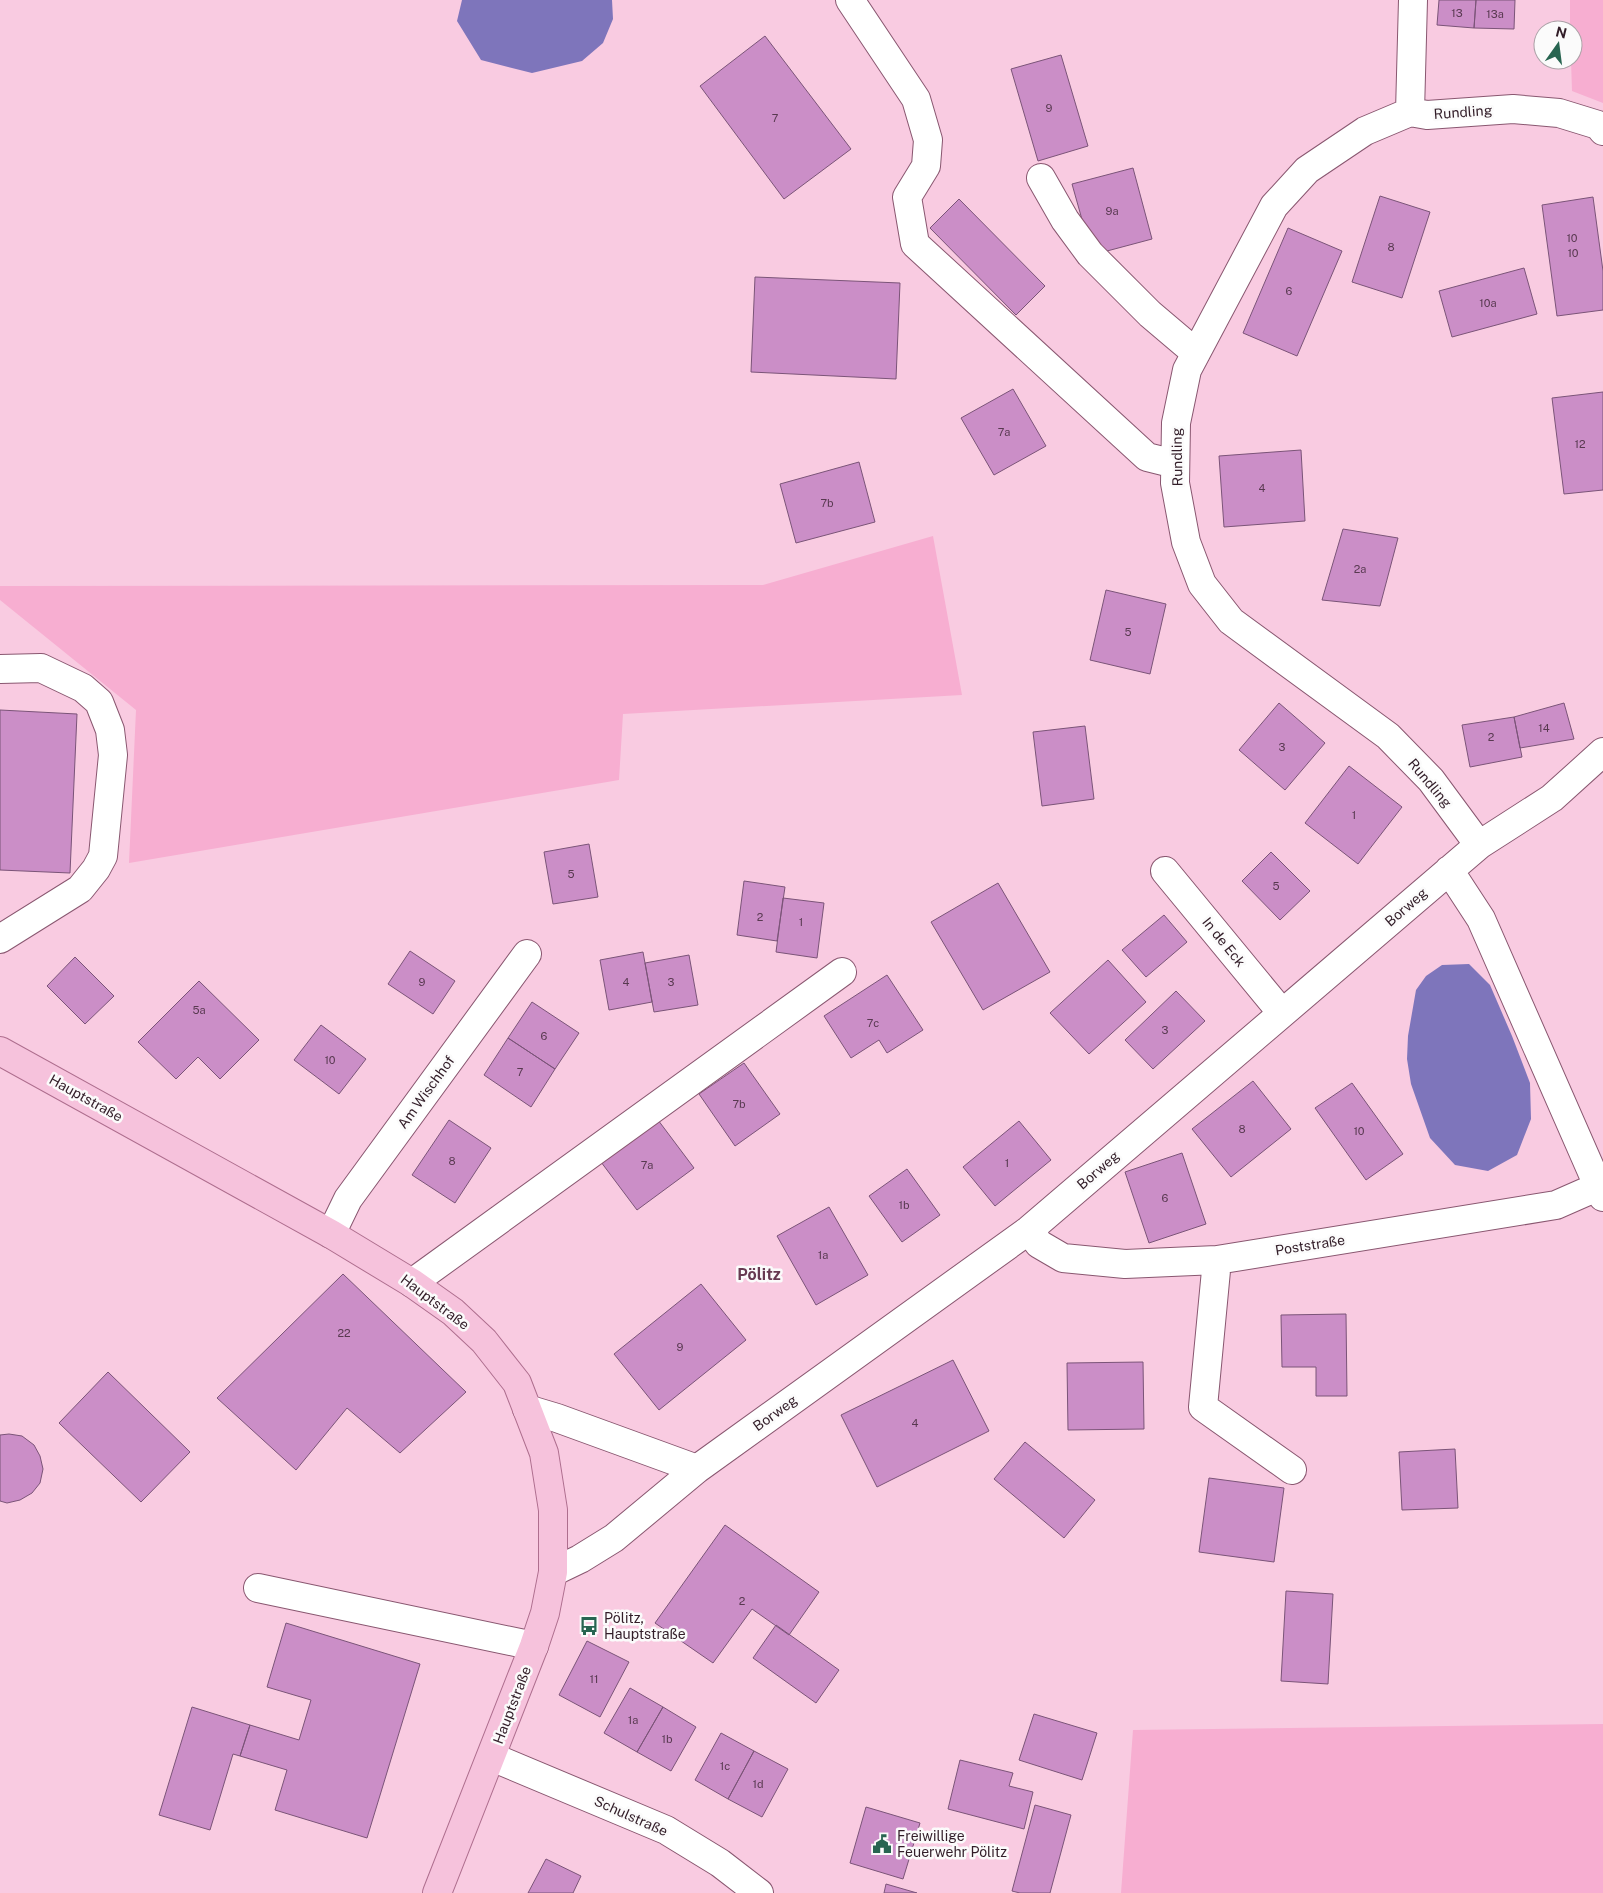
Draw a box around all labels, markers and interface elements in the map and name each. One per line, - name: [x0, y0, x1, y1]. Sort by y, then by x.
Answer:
- house number: 13: [1451, 7, 1463, 19]
- house number: 13a: [1486, 8, 1504, 20]
- north arrow: [1533, 20, 1583, 70]
- text: N: [1554, 23, 1568, 41]
- house number: 9: [1046, 102, 1053, 114]
- street label: Rundling: [1433, 102, 1493, 122]
- house number: 7: [772, 112, 779, 124]
- house number: 9a: [1106, 205, 1118, 217]
- house number: 10: [1566, 232, 1578, 244]
- house number: 8: [1387, 241, 1395, 253]
- house number: 10: [1567, 247, 1579, 259]
- house number: 6: [1286, 285, 1293, 297]
- house number: 10a: [1479, 297, 1497, 309]
- house number: 7a: [998, 426, 1010, 438]
- street label: Rundling: [1168, 427, 1186, 486]
- house number: 12: [1574, 438, 1586, 450]
- house number: 4: [1259, 482, 1266, 494]
- house number: 7b: [820, 497, 834, 509]
- house number: 2a: [1354, 563, 1366, 575]
- house number: 5: [1124, 626, 1132, 638]
- house number: 14: [1538, 722, 1550, 734]
- house number: 2: [1488, 731, 1495, 743]
- house number: 3: [1279, 741, 1286, 753]
- street label: Rundling: [1405, 755, 1455, 811]
- house number: 1: [1352, 809, 1356, 821]
- house number: 5: [567, 868, 575, 880]
- house number: 5: [1272, 880, 1280, 892]
- street label: Borweg: [1382, 884, 1430, 930]
- house number: 2: [757, 911, 764, 923]
- street label: In de Eck: [1199, 914, 1249, 970]
- house number: 1: [799, 916, 803, 928]
- house number: 9: [419, 976, 426, 988]
- house number: 4: [623, 976, 630, 988]
- house number: 3: [668, 976, 675, 988]
- house number: 5a: [192, 1004, 206, 1016]
- house number: 7c: [867, 1017, 879, 1029]
- house number: 3: [1162, 1024, 1169, 1036]
- house number: 6: [541, 1030, 548, 1042]
- street label: Am Wischhof: [394, 1052, 458, 1131]
- house number: 10: [324, 1054, 336, 1066]
- house number: 7: [517, 1066, 524, 1078]
- street label: Hauptstraße: [46, 1071, 126, 1125]
- house number: 7b: [732, 1098, 746, 1110]
- house number: 8: [1238, 1123, 1246, 1135]
- house number: 10: [1353, 1125, 1365, 1137]
- street label: Borweg: [1074, 1147, 1122, 1193]
- house number: 8: [448, 1155, 456, 1167]
- house number: 1: [1005, 1157, 1009, 1169]
- house number: 7a: [641, 1159, 653, 1171]
- house number: 6: [1162, 1192, 1169, 1204]
- house number: 1b: [898, 1199, 910, 1211]
- street label: Poststraße: [1274, 1232, 1346, 1258]
- house number: 1a: [818, 1249, 828, 1261]
- district label: Pölitz: [737, 1265, 781, 1284]
- street label: Hauptstraße: [398, 1271, 472, 1333]
- house number: 22: [337, 1327, 351, 1339]
- house number: 9: [677, 1341, 684, 1353]
- street label: Borweg: [750, 1392, 800, 1434]
- house number: 4: [912, 1417, 919, 1429]
- house number: 2: [739, 1595, 746, 1607]
- place label: Pölitz, Hauptstraße: [604, 1610, 686, 1642]
- bus stop icon: Pölitz, Hauptstraße: [578, 1615, 600, 1637]
- street label: Hauptstraße: [490, 1664, 534, 1746]
- house number: 11: [590, 1673, 598, 1685]
- house number: 1a: [628, 1714, 638, 1726]
- house number: 1b: [661, 1733, 673, 1745]
- house number: 1c: [720, 1760, 730, 1772]
- house number: 1d: [752, 1778, 764, 1790]
- street label: Schulstraße: [592, 1793, 670, 1839]
- place label: Freiwillige Feuerwehr Pölitz: [897, 1828, 1007, 1860]
- public building icon: Freiwillige Feuerwehr Pölitz: [871, 1833, 893, 1855]

